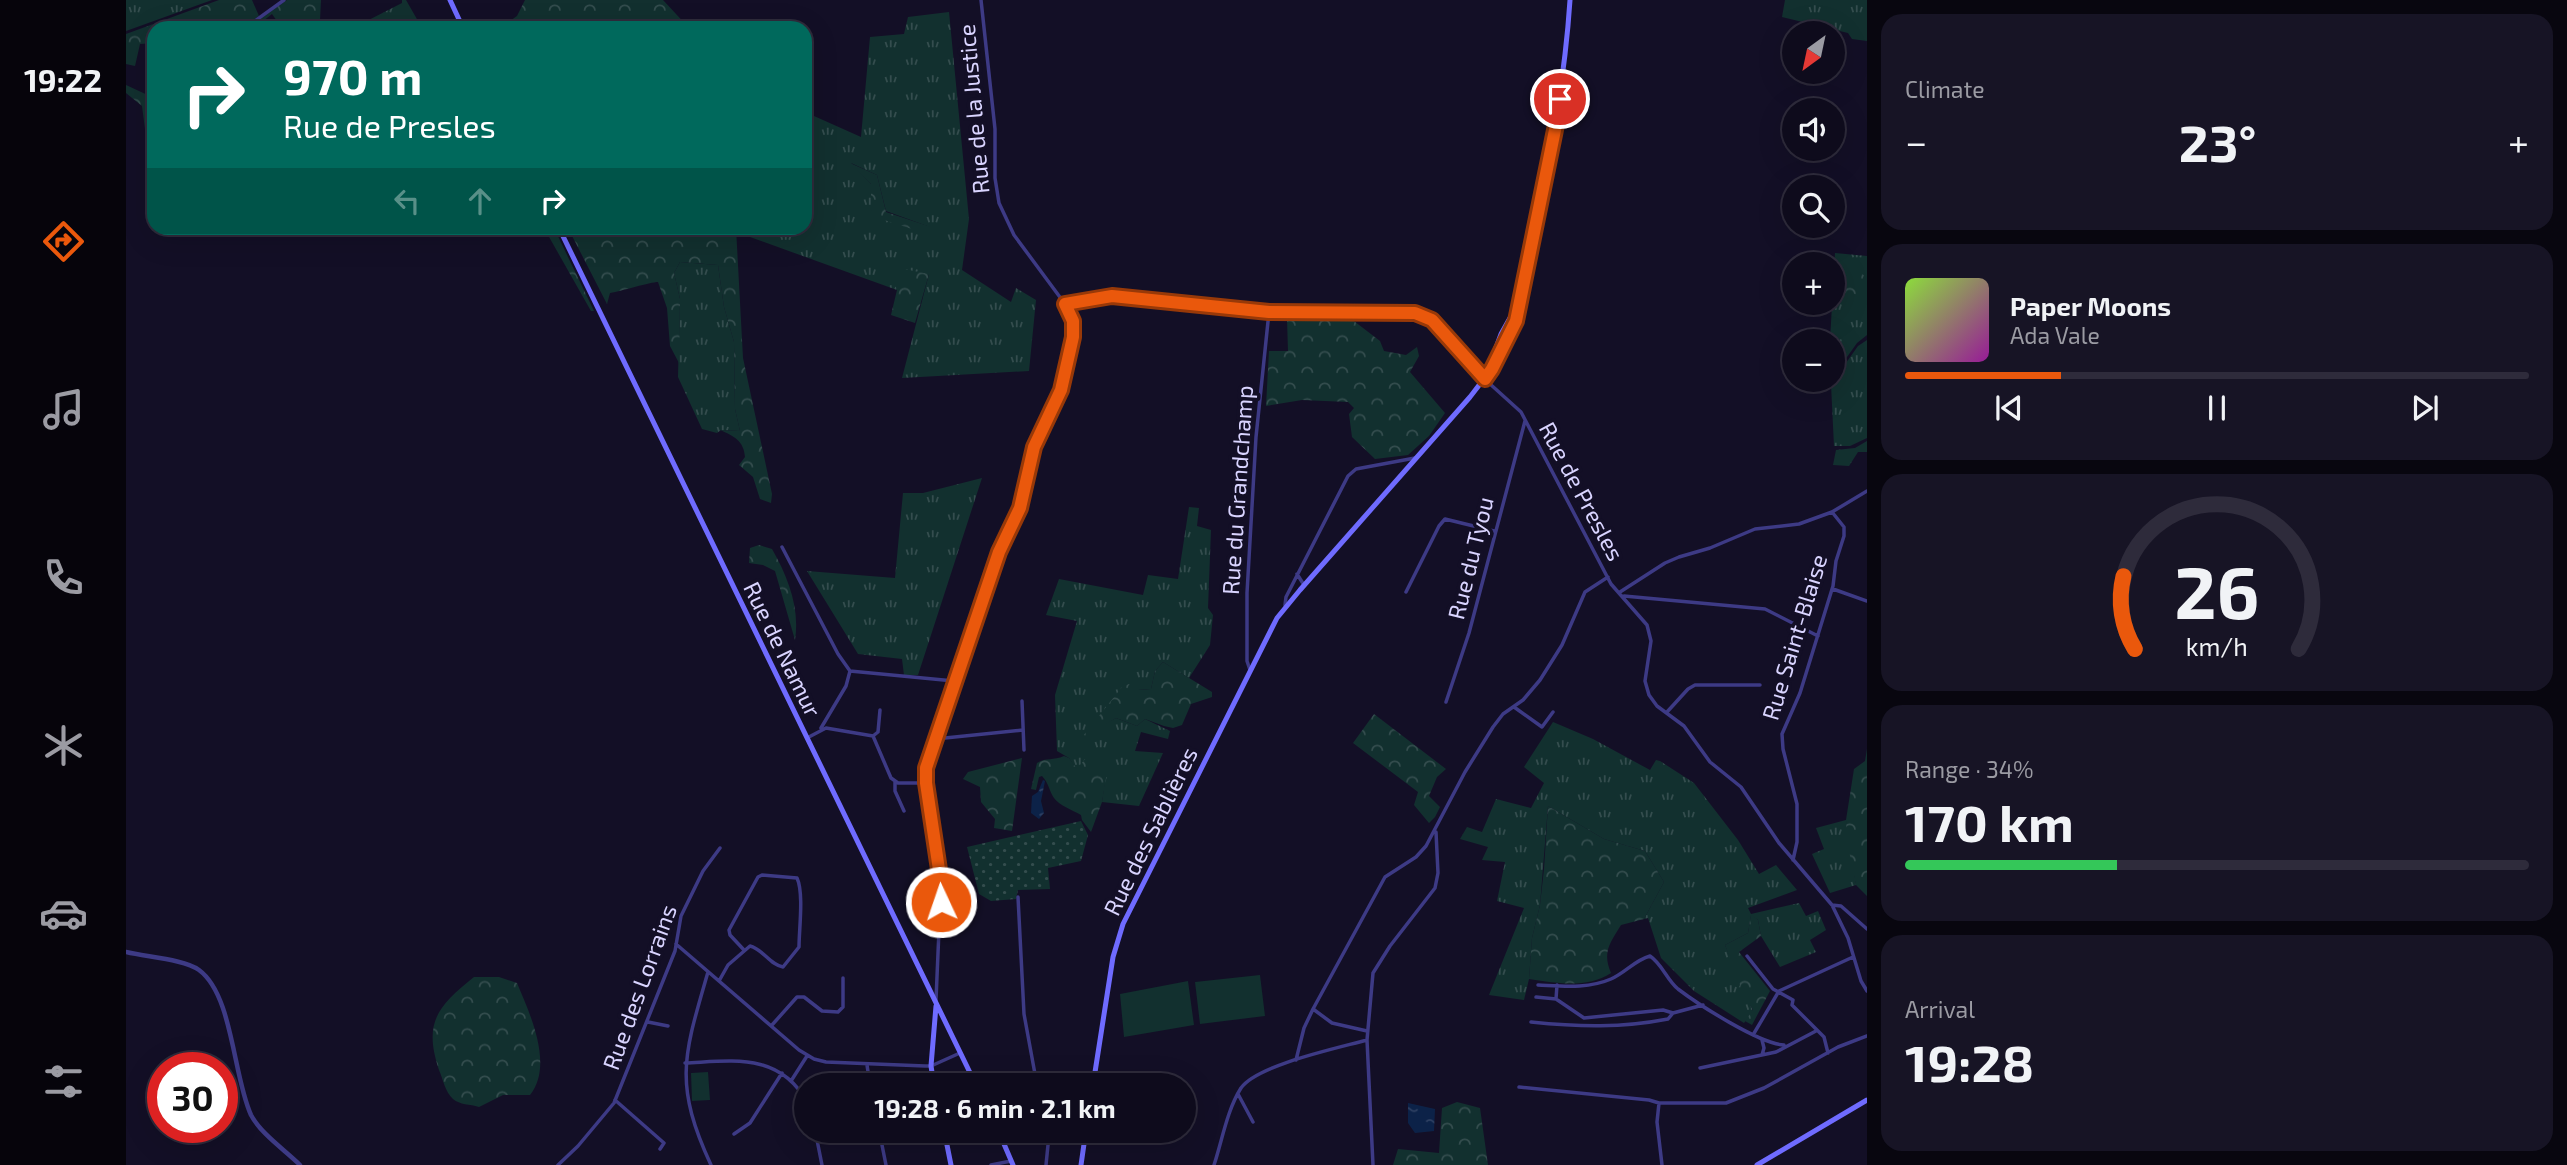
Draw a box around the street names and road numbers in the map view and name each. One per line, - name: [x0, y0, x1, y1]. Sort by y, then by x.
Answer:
- street label: Rue de la Justice: [952, 23, 994, 195]
- street label: Rue du Grandchamp: [1216, 384, 1258, 596]
- street label: Rue de Presles: [1534, 417, 1630, 565]
- street label: Rue du Tyou: [1441, 494, 1499, 622]
- street label: Rue Saint-Blaise: [1755, 551, 1833, 723]
- street label: Rue de Namur: [738, 577, 828, 721]
- street label: Rue des Sablières: [1097, 742, 1203, 920]
- street label: Rue des Lorrains: [596, 901, 682, 1073]

